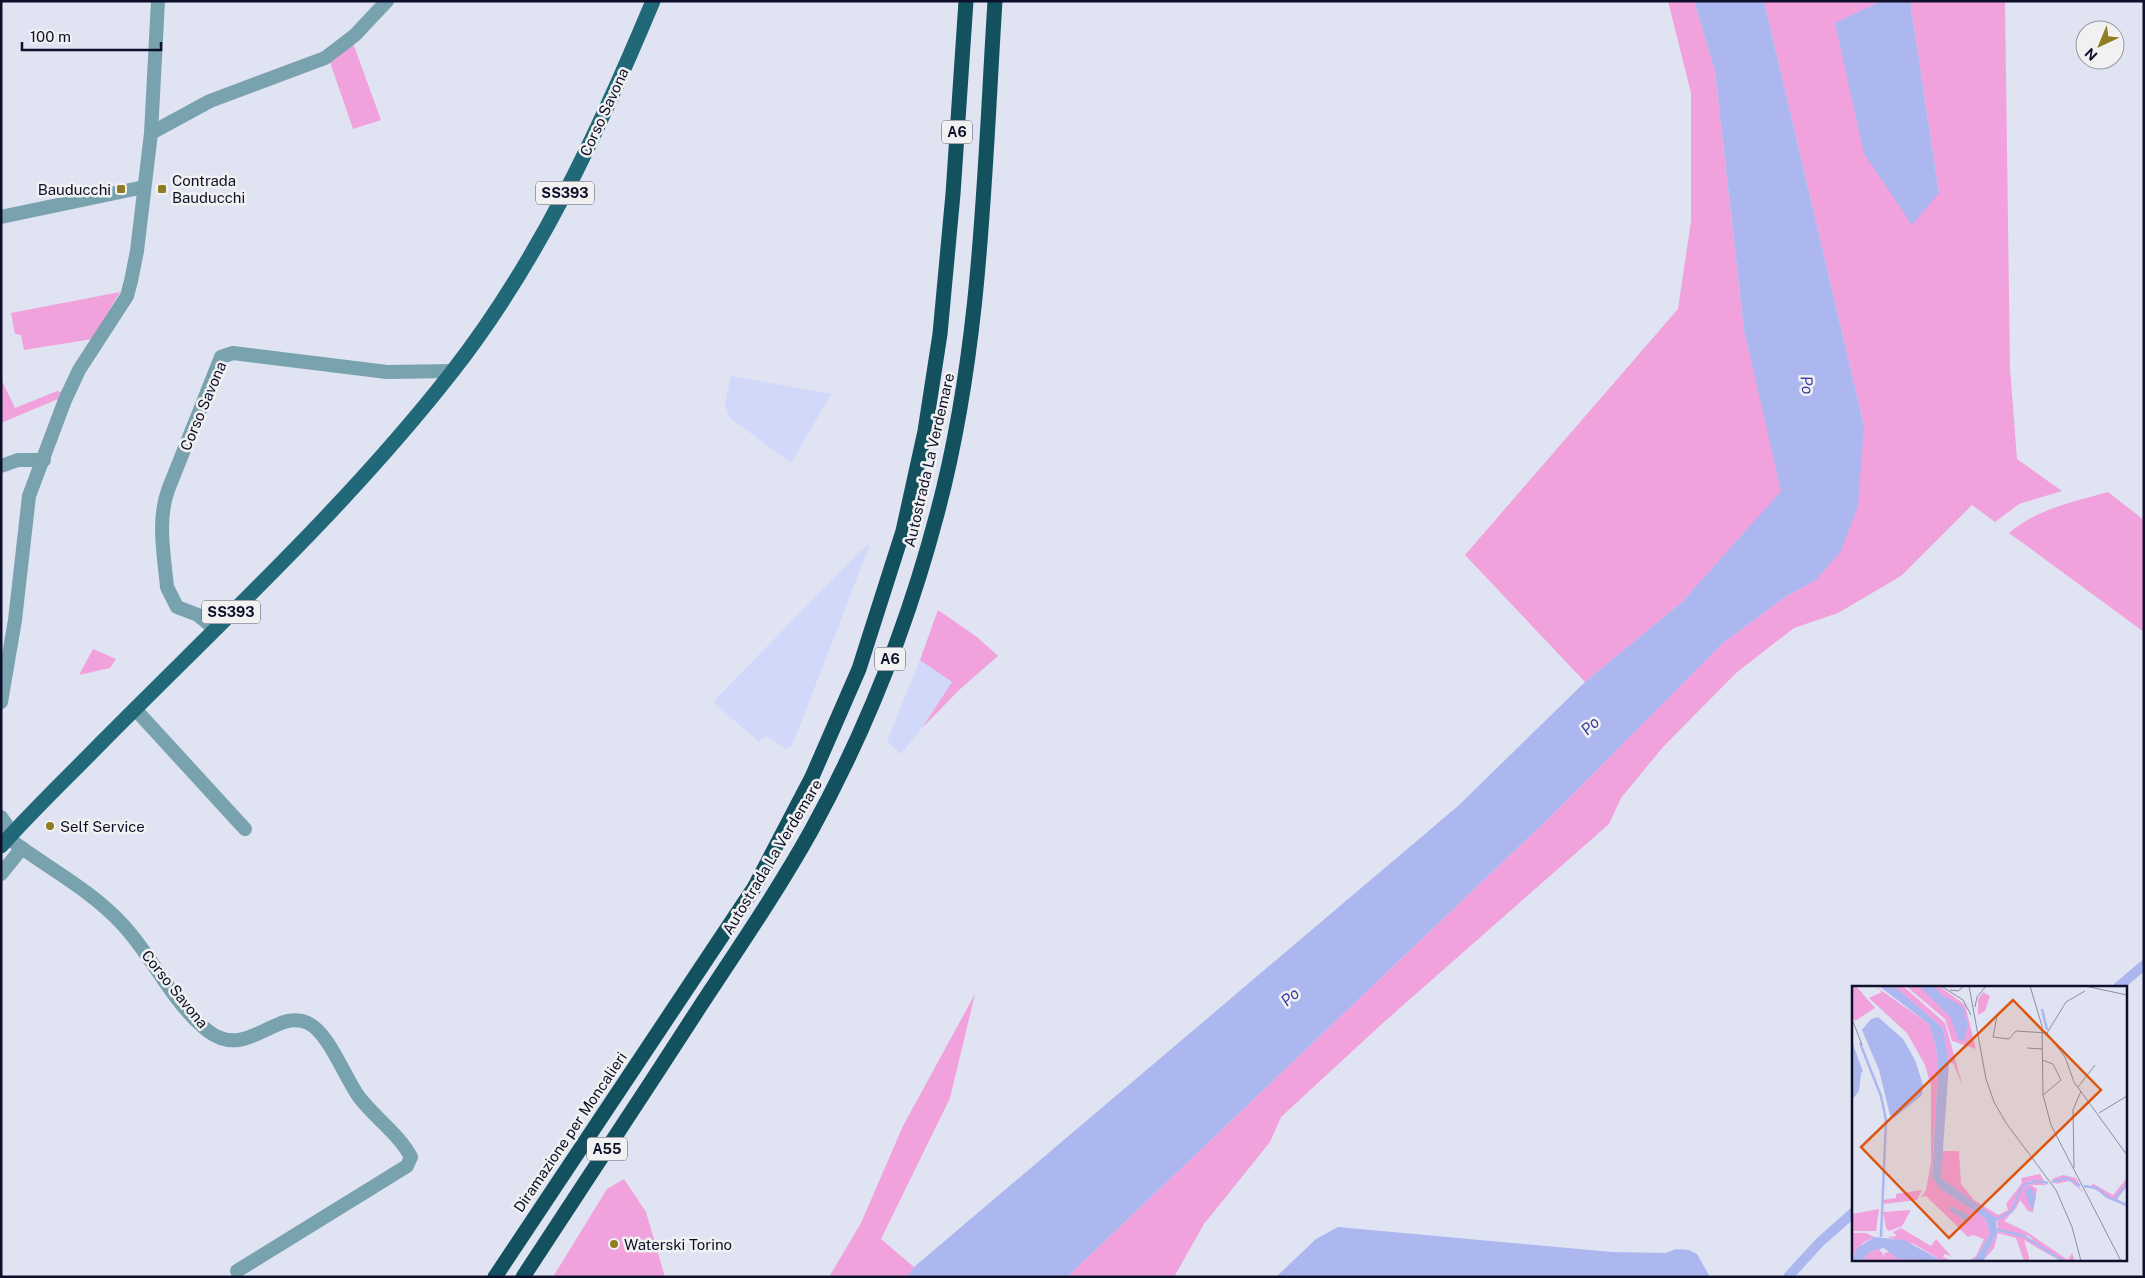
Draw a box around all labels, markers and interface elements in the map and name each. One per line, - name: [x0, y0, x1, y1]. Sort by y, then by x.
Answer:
- scale bar: [22, 20, 161, 52]
- north arrow: [2075, 20, 2125, 70]
- text: 100 m: [30, 28, 71, 45]
- text: N: [2081, 45, 2100, 64]
- street label: Corso Savona: [576, 65, 632, 159]
- road number: A6: [942, 120, 972, 144]
- place label: Contrada Bauducchi: [172, 172, 245, 206]
- place label: Bauducchi: [38, 181, 111, 198]
- road number: SS393: [536, 182, 594, 204]
- marker: Bauducchi: [115, 183, 127, 195]
- marker: Contrada Bauducchi: [156, 183, 168, 195]
- street label: Corso Savona: [177, 359, 229, 453]
- street label: Autostrada La Verdemare: [901, 371, 957, 549]
- water label: Po: [1796, 375, 1818, 396]
- road number: SS393: [202, 600, 260, 624]
- road number: A6: [875, 648, 905, 671]
- water label: Po: [1577, 713, 1603, 739]
- street label: Autostrada La Verdemare: [719, 776, 825, 938]
- place label: Self Service: [60, 818, 145, 835]
- marker: Self Service: [44, 820, 56, 832]
- street label: Corso Savona: [138, 947, 212, 1031]
- water label: Po: [1277, 984, 1303, 1010]
- inset map: [1852, 986, 2128, 1260]
- street label: Diramazione per Moncalieri: [510, 1049, 630, 1215]
- road number: A55: [587, 1138, 627, 1160]
- place label: Waterski Torino: [624, 1236, 732, 1253]
- marker: Waterski Torino: [608, 1238, 620, 1250]

